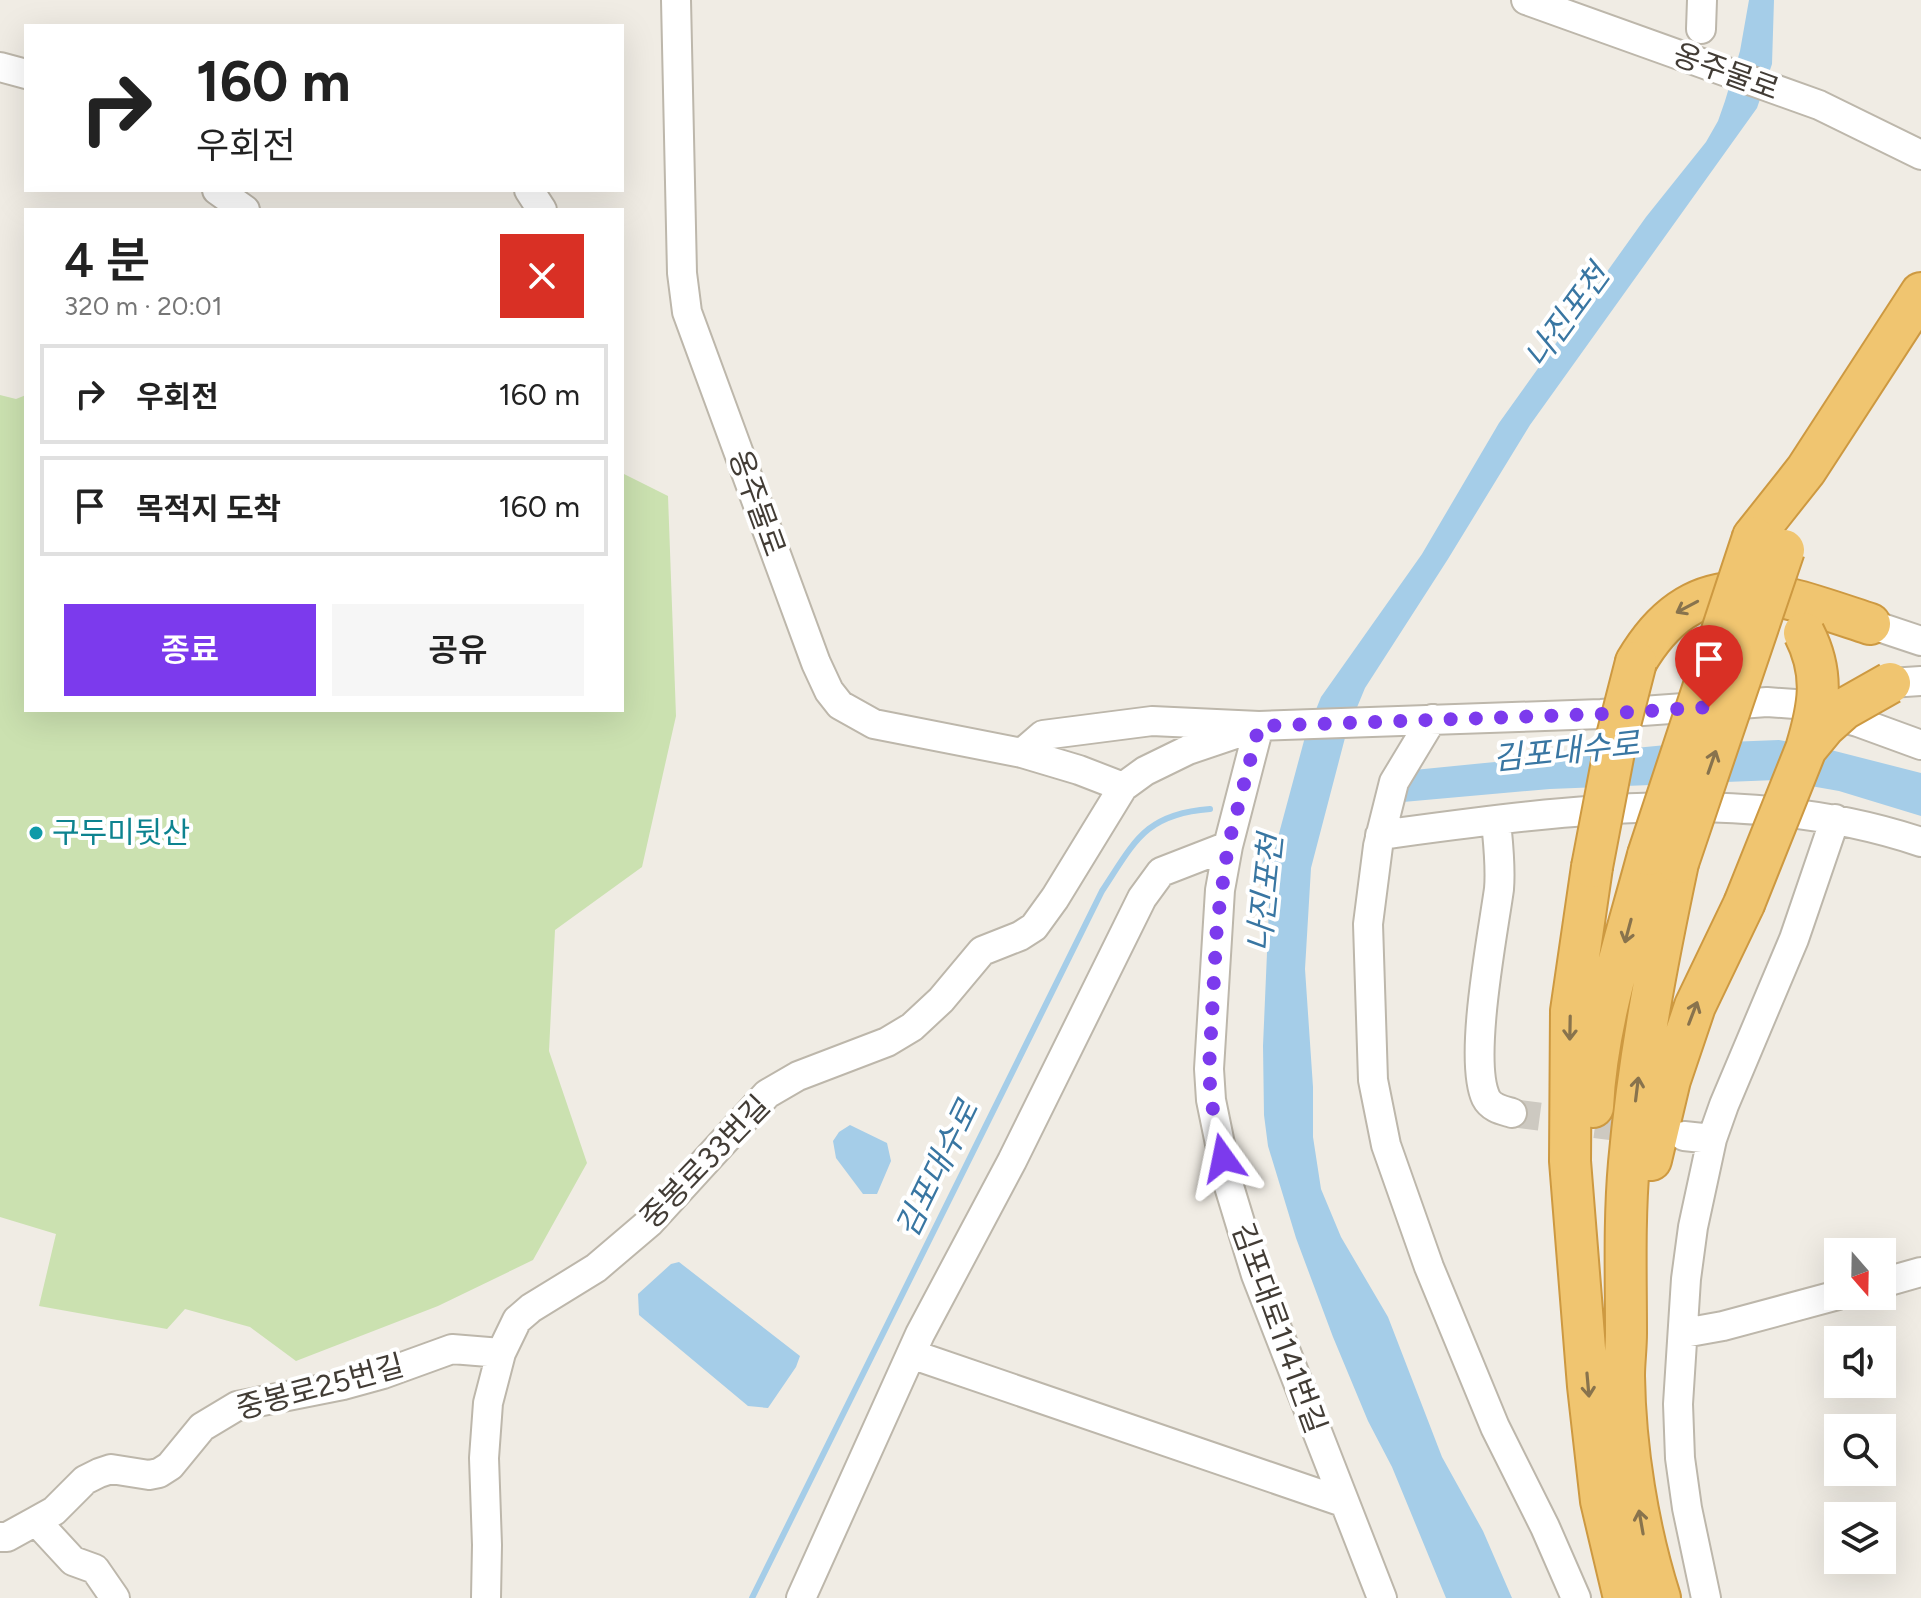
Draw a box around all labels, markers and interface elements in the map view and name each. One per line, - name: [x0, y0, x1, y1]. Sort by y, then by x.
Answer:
- street label: 옹주물로: [1668, 35, 1784, 108]
- text: 160 m: [196, 48, 351, 115]
- icon: right: [64, 56, 168, 160]
- text: 우회전: [196, 124, 295, 167]
- text: 4 분: [64, 231, 150, 289]
- button: close: [500, 234, 584, 318]
- water label: 나진포천: [1517, 254, 1619, 375]
- text: 320 m · 20:01: [64, 290, 223, 322]
- icon: right: [68, 372, 112, 416]
- text: 160 m: [498, 376, 580, 413]
- text: 우회전: [136, 378, 219, 415]
- street label: 옹주물로: [721, 445, 794, 561]
- icon: arrive: [68, 484, 112, 528]
- text: 160 m: [498, 488, 580, 525]
- text: 목적지 도착: [136, 490, 281, 527]
- one-way arrow: [1676, 600, 1700, 615]
- button: 종료: [64, 604, 316, 696]
- button: 공유: [332, 604, 584, 696]
- pin: [1675, 625, 1743, 707]
- icon: arrive: [1687, 637, 1731, 681]
- water label: 김포대수로: [1491, 724, 1643, 778]
- one-way arrow: [1705, 750, 1720, 775]
- place label: 구두미뒷산: [52, 814, 190, 851]
- marker: 구두미뒷산: [27, 824, 45, 842]
- water label: 나진포천: [1240, 829, 1290, 954]
- one-way arrow: [1619, 917, 1634, 943]
- one-way arrow: [1687, 1001, 1702, 1026]
- one-way arrow: [1563, 1014, 1578, 1041]
- one-way arrow: [1630, 1076, 1645, 1103]
- street label: 중봉로33번길: [632, 1087, 777, 1236]
- water label: 김포대수로: [888, 1093, 987, 1243]
- position arrow: [1181, 1116, 1265, 1200]
- street label: 김포대로1141번길: [1224, 1217, 1335, 1438]
- north arrow: [1824, 1238, 1896, 1310]
- map controls: [1824, 1238, 1896, 1574]
- button: sound: [1824, 1326, 1896, 1398]
- street label: 중봉로25번길: [232, 1346, 408, 1427]
- one-way arrow: [1581, 1371, 1596, 1398]
- button: search: [1824, 1414, 1896, 1486]
- button: layers: [1824, 1502, 1896, 1574]
- one-way arrow: [1633, 1510, 1648, 1536]

